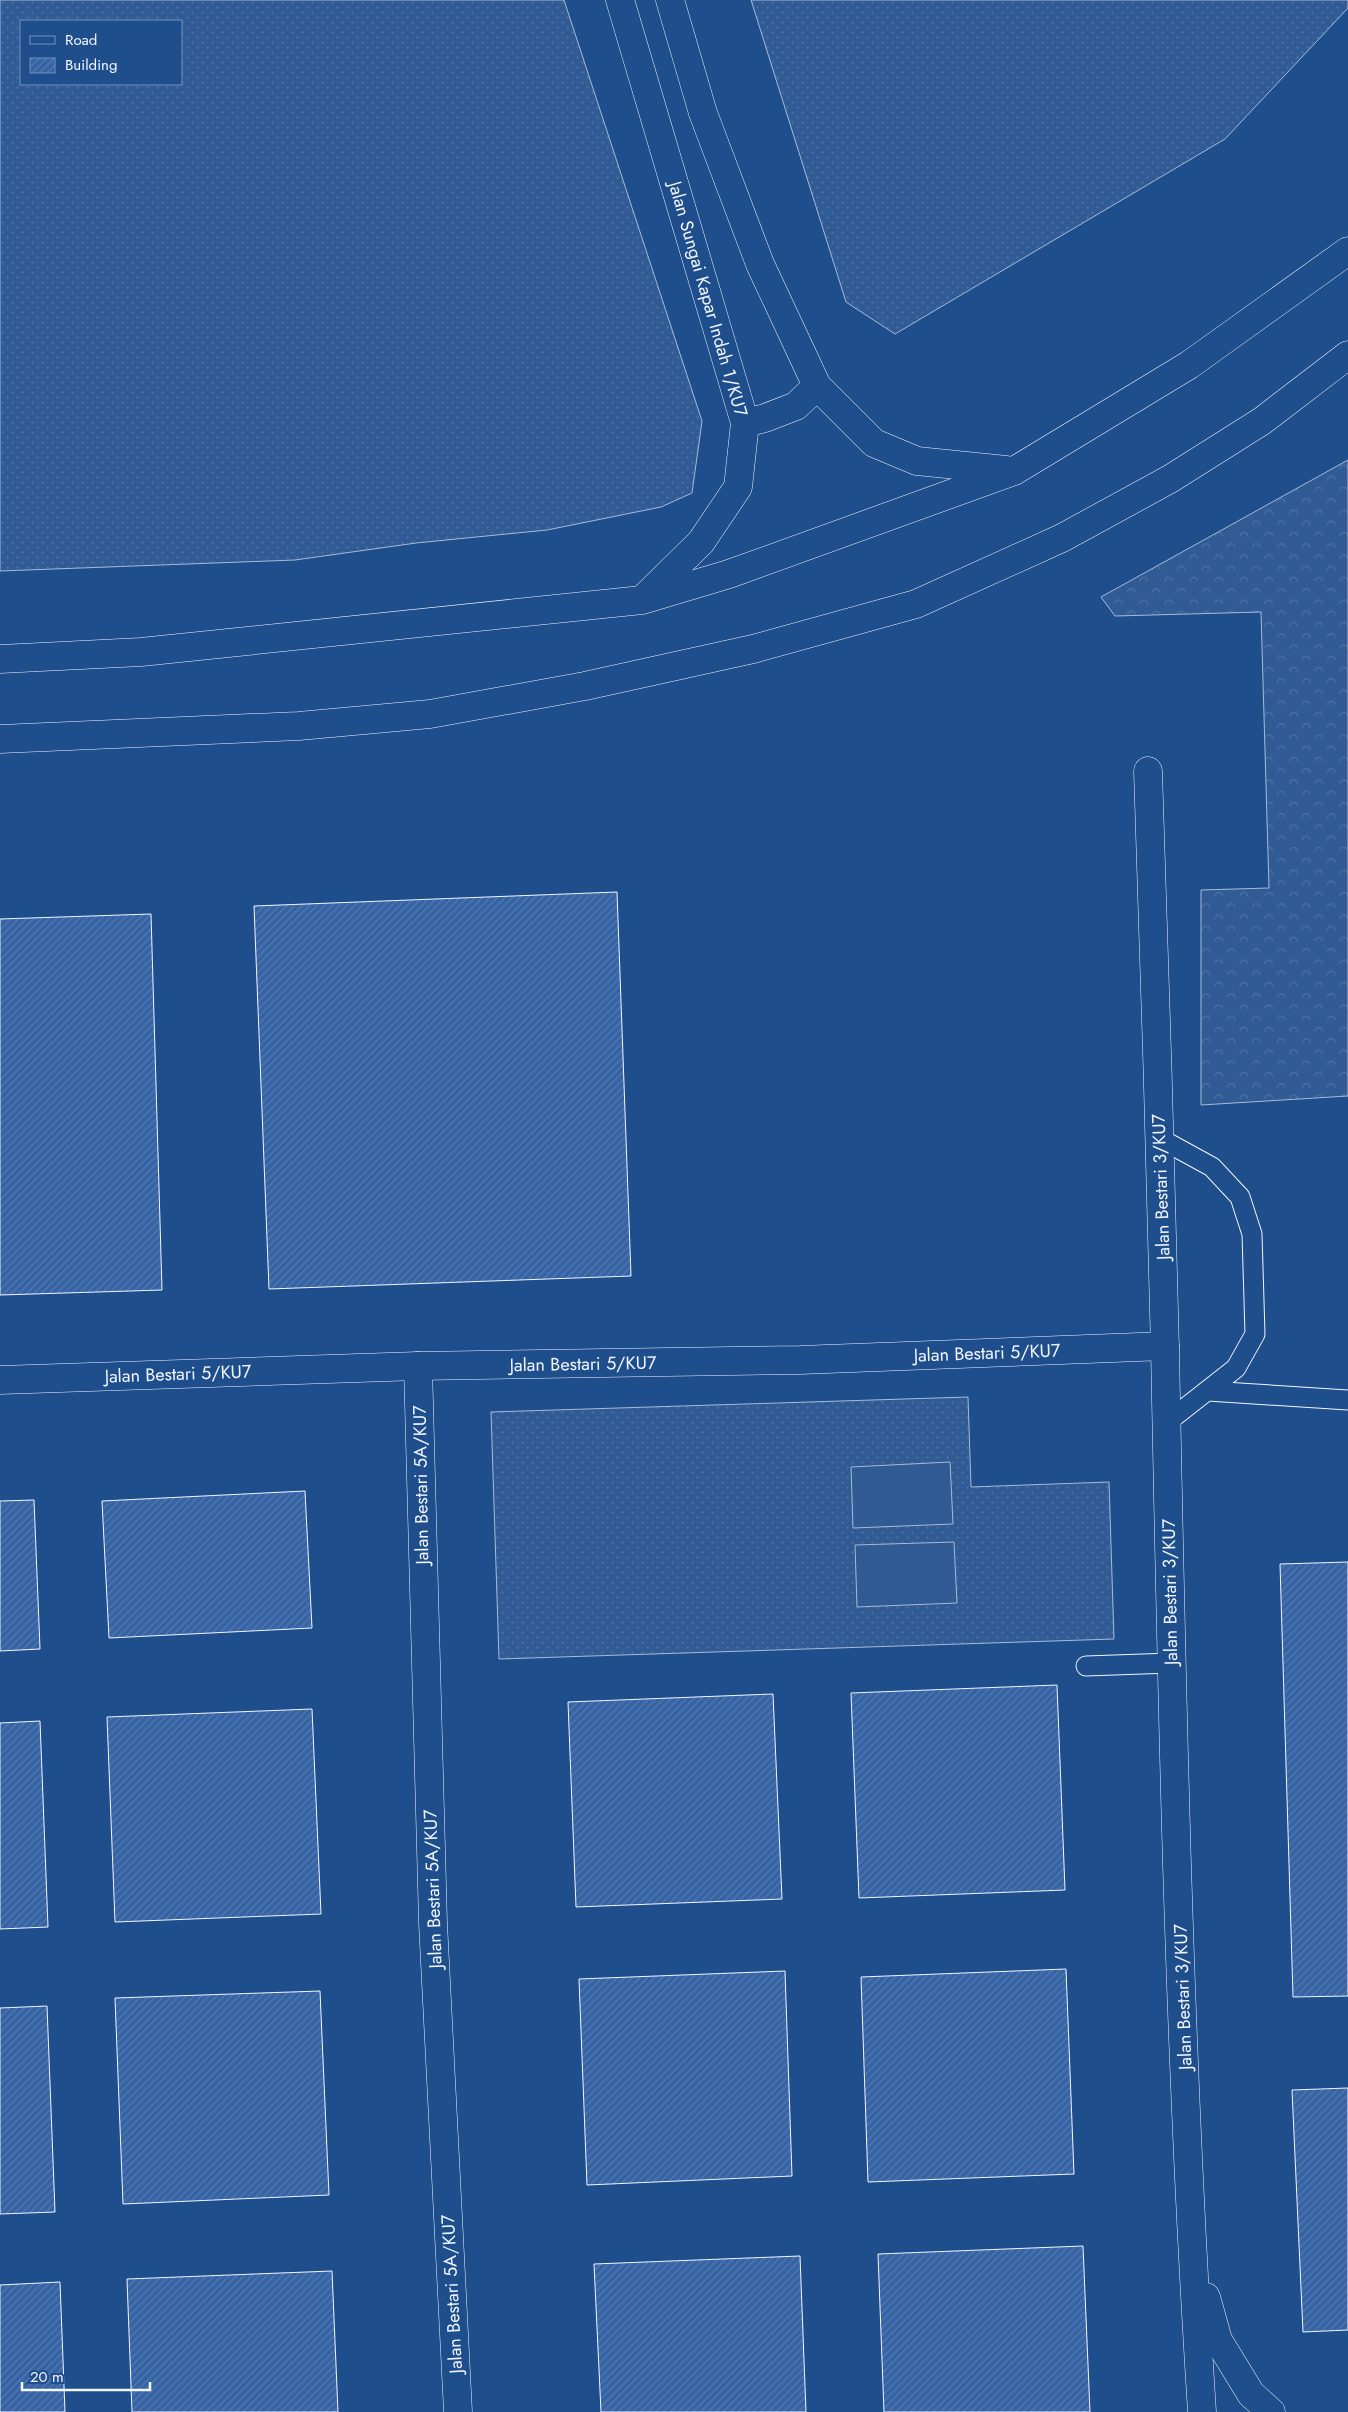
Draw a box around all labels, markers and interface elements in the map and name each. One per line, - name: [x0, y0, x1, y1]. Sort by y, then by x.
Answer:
- legend: [20, 20, 182, 85]
- text: Road: [65, 29, 97, 51]
- text: Building: [65, 54, 117, 76]
- street label: Jalan Sungai Kapar Indah 1/KU7: [661, 176, 754, 420]
- street label: Jalan Bestari 3/KU7: [1145, 1113, 1177, 1262]
- street label: Jalan Bestari 5/KU7: [911, 1337, 1061, 1369]
- street label: Jalan Bestari 5/KU7: [507, 1350, 657, 1378]
- street label: Jalan Bestari 5/KU7: [102, 1358, 252, 1390]
- street label: Jalan Bestari 5A/KU7: [407, 1405, 435, 1567]
- street label: Jalan Bestari 3/KU7: [1156, 1518, 1184, 1667]
- street label: Jalan Bestari 5A/KU7: [417, 1808, 449, 1971]
- street label: Jalan Bestari 3/KU7: [1167, 1923, 1199, 2072]
- street label: Jalan Bestari 5A/KU7: [435, 2213, 469, 2376]
- scale bar: [22, 2360, 150, 2392]
- text: 20 m: [30, 2366, 64, 2388]

